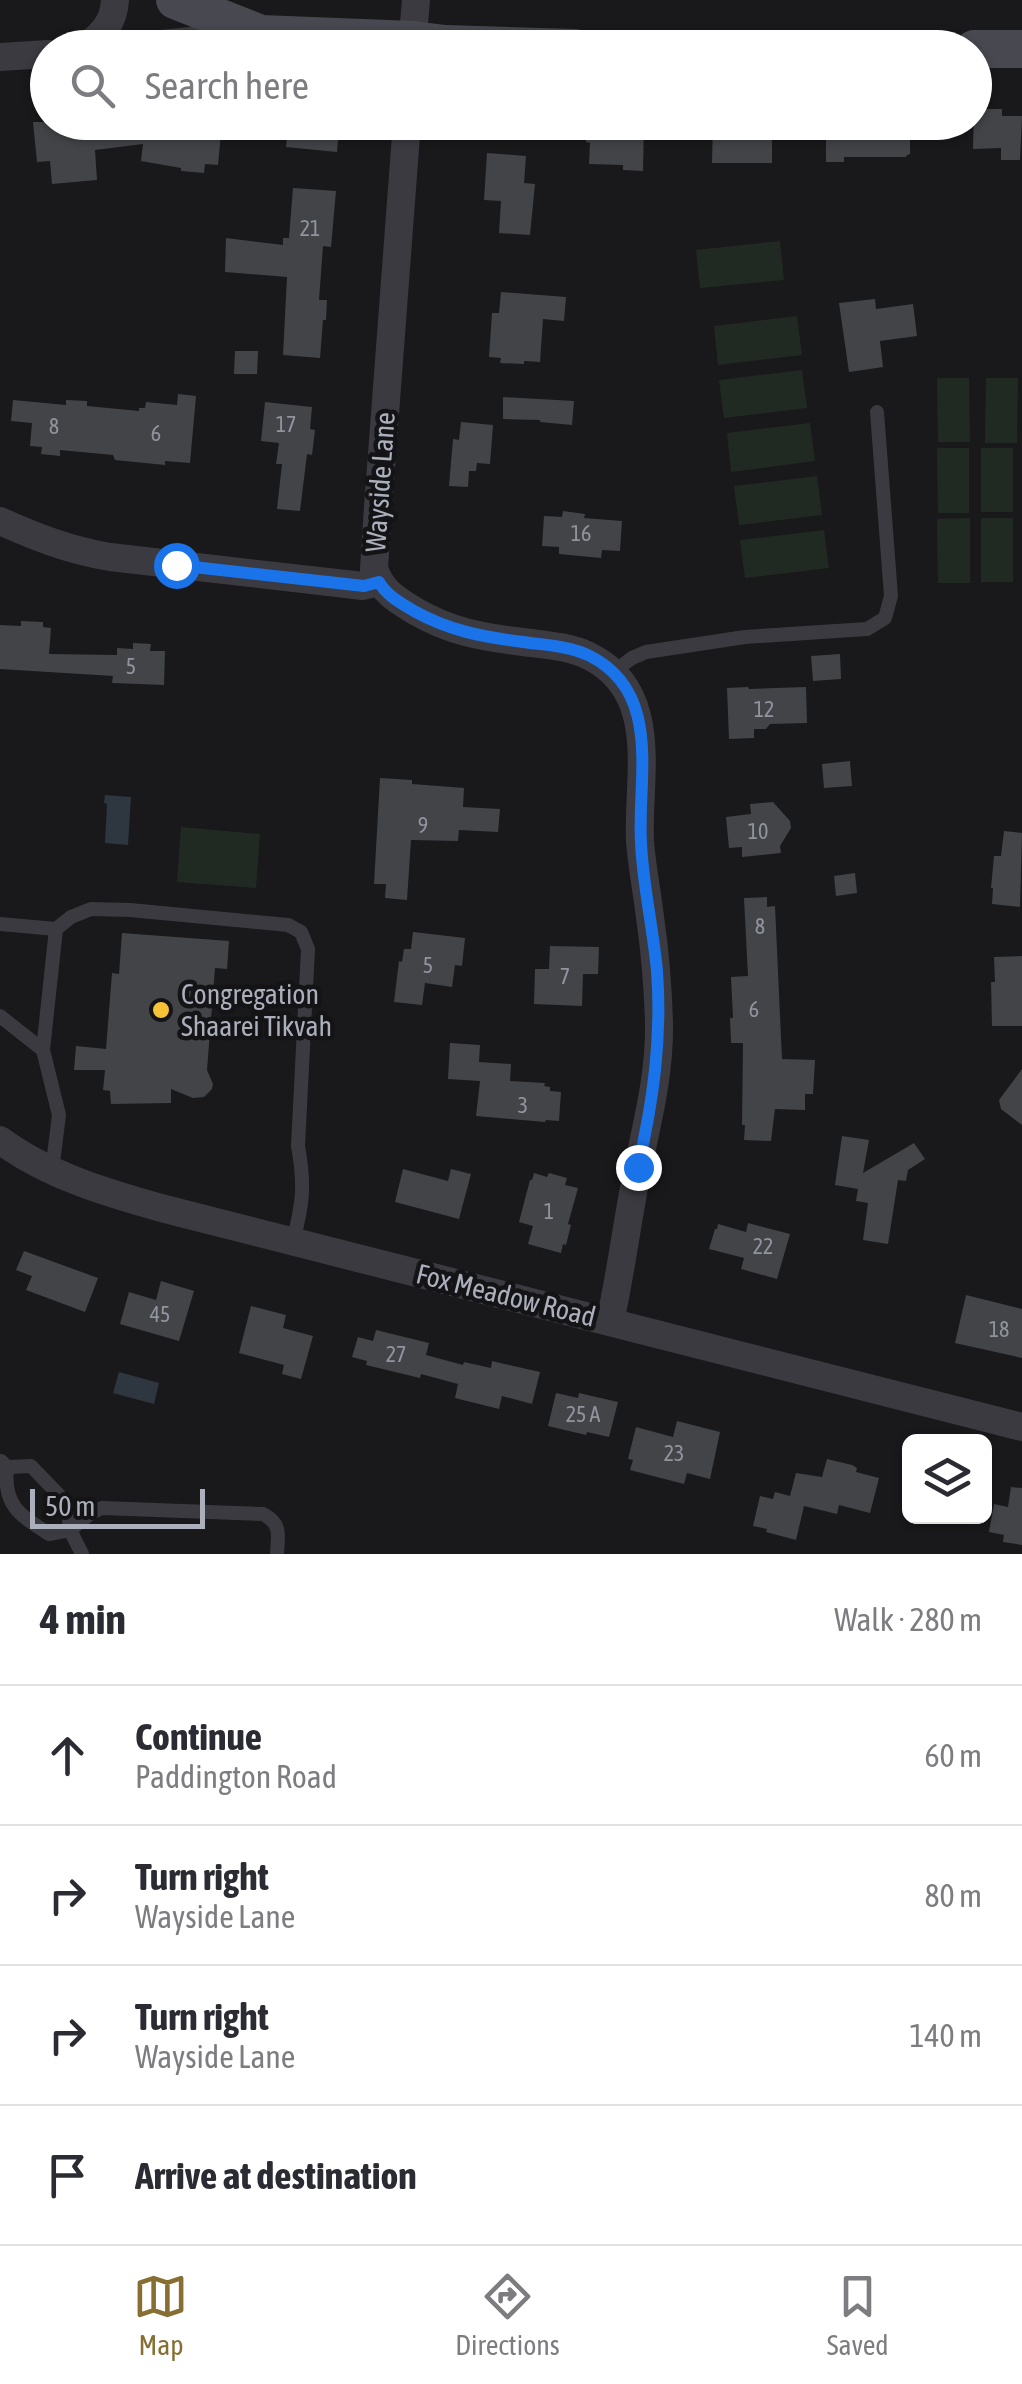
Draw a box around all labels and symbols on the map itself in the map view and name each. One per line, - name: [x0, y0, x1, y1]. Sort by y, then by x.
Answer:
- house number: 21: [300, 215, 320, 241]
- house number: 17: [276, 411, 296, 437]
- street label: Wayside Lane: [359, 411, 401, 553]
- house number: 8: [49, 413, 59, 439]
- house number: 6: [151, 420, 161, 446]
- house number: 16: [571, 520, 591, 546]
- route start: [154, 543, 200, 589]
- house number: 5: [126, 653, 136, 679]
- house number: 12: [754, 696, 774, 722]
- house number: 9: [418, 812, 428, 838]
- house number: 10: [748, 818, 768, 844]
- house number: 8: [755, 913, 765, 939]
- house number: 5: [423, 952, 433, 978]
- house number: 7: [560, 963, 570, 989]
- place label: Congregation Shaarei Tikvah: [181, 978, 332, 1042]
- house number: 6: [749, 996, 759, 1022]
- marker: Congregation Shaarei Tikvah: [150, 999, 172, 1021]
- house number: 3: [518, 1092, 528, 1118]
- route end: [616, 1145, 662, 1191]
- house number: 1: [544, 1198, 554, 1224]
- house number: 22: [753, 1233, 773, 1259]
- street label: Fox Meadow Road: [413, 1257, 599, 1333]
- house number: 45: [150, 1301, 170, 1327]
- house number: 18: [989, 1316, 1009, 1342]
- house number: 27: [386, 1341, 406, 1367]
- house number: 25 A: [566, 1401, 600, 1427]
- house number: 23: [664, 1440, 684, 1466]
- scale bar: [30, 1484, 205, 1528]

